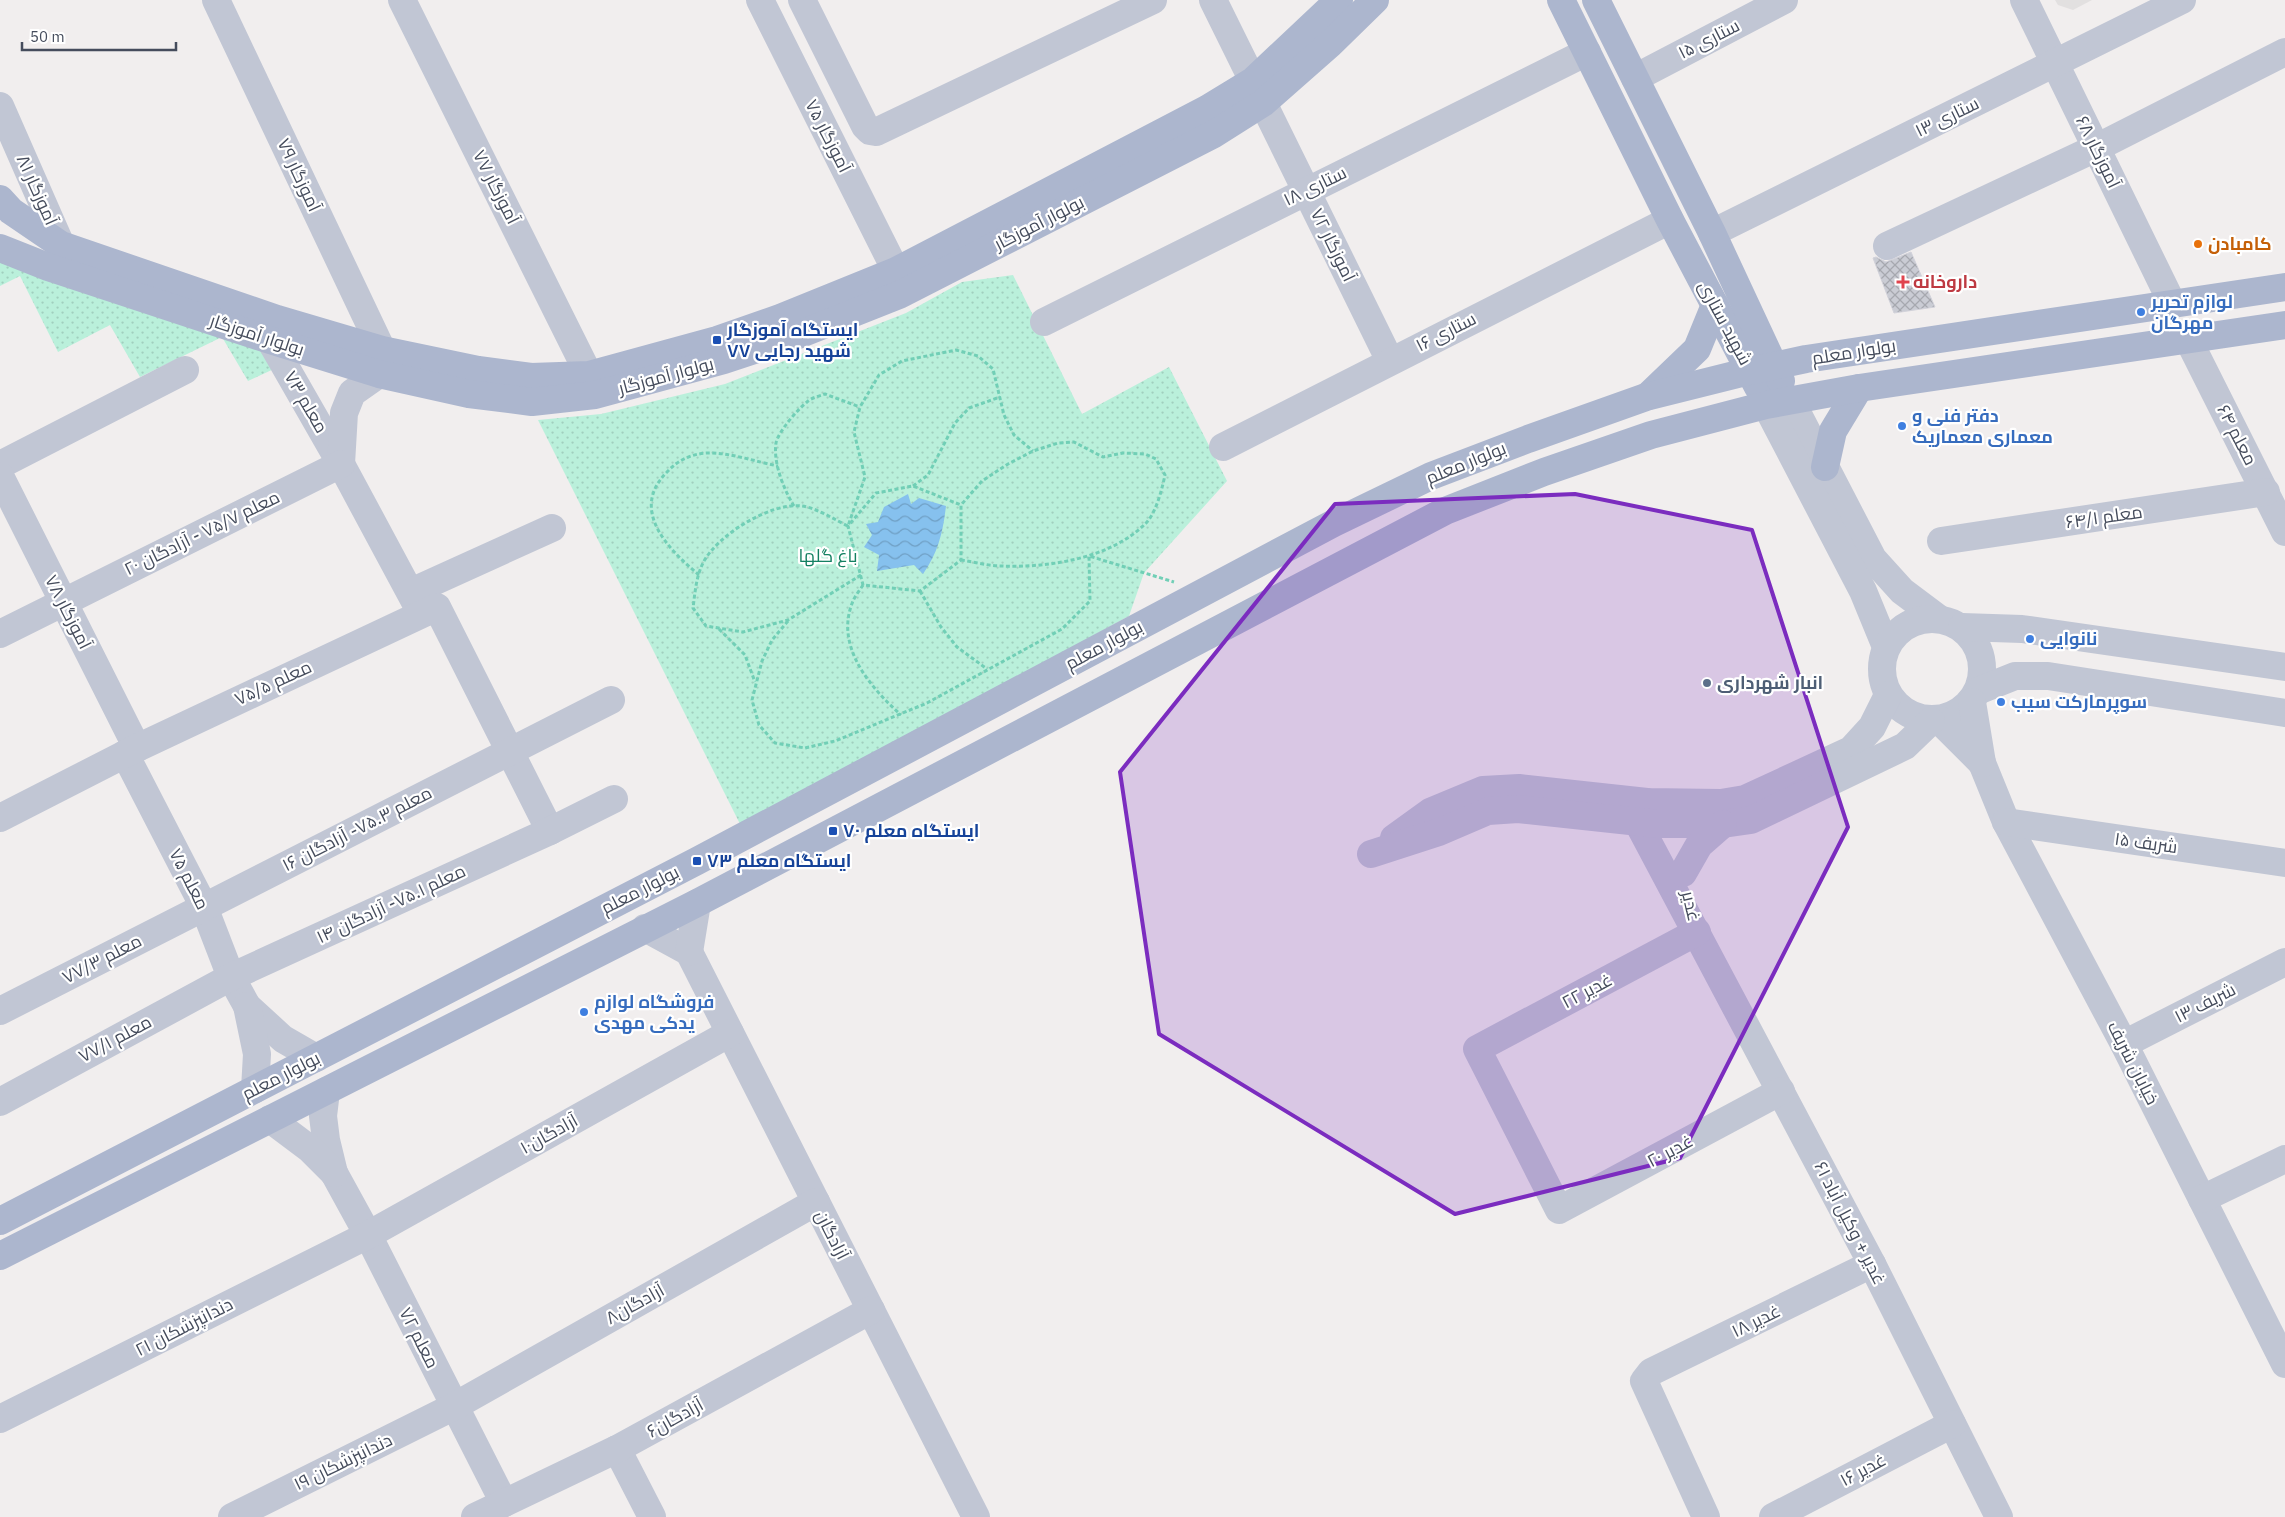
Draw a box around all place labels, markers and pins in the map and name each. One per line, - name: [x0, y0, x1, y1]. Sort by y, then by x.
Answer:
- place label: کامبادن: [2208, 232, 2272, 255]
- marker: کامبادن: [2192, 238, 2204, 250]
- place label: داروخانه: [1913, 270, 1977, 293]
- marker: داروخانه: [1897, 276, 1909, 288]
- place label: لوازم تحریر مهرگان: [2150, 290, 2233, 334]
- marker: لوازم تحریر مهرگان: [2135, 306, 2147, 318]
- place label: ایستگاه آموزگار شهید رجایی ۷۷: [726, 318, 859, 362]
- marker: ایستگاه آموزگار شهید رجایی ۷۷: [711, 334, 723, 346]
- place label: دفتر فنی و معماری معماریک: [1912, 404, 2053, 448]
- marker: دفتر فنی و معماری معماریک: [1896, 420, 1908, 432]
- place label: نانوایی: [2040, 627, 2097, 650]
- marker: نانوایی: [2024, 633, 2036, 645]
- place label: انبار شهرداری: [1717, 671, 1823, 694]
- marker: انبار شهرداری: [1701, 677, 1713, 689]
- place label: سوپرمارکت سیب: [2011, 690, 2147, 714]
- marker: سوپرمارکت سیب: [1995, 696, 2007, 708]
- place label: ایستگاه معلم ۷۰: [843, 819, 979, 843]
- marker: ایستگاه معلم ۷۰: [827, 825, 839, 837]
- place label: ایستگاه معلم ۷۳: [707, 849, 851, 873]
- marker: ایستگاه معلم ۷۳: [691, 855, 703, 867]
- place label: فروشگاه لوازم یدکی مهدی: [594, 990, 714, 1034]
- marker: فروشگاه لوازم یدکی مهدی: [578, 1006, 590, 1018]

